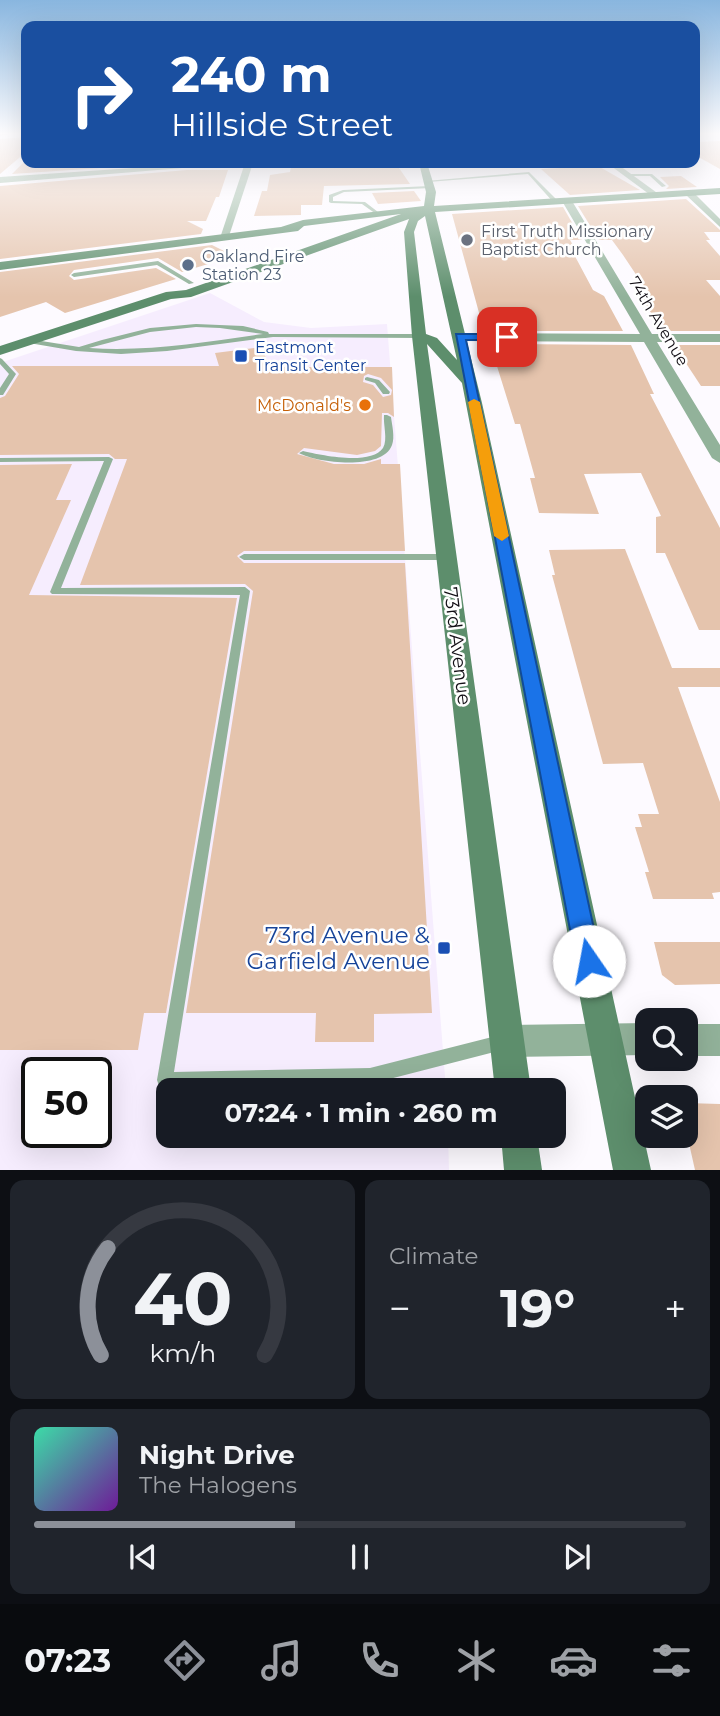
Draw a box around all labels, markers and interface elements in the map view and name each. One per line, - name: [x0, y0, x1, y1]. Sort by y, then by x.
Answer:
- text: 240 m: [171, 45, 332, 104]
- icon: right: [56, 49, 147, 140]
- text: Hillside Street: [171, 105, 393, 144]
- place label: First Truth Missionary Baptist Church: [481, 222, 653, 259]
- marker: First Truth Missionary Baptist Church: [459, 232, 475, 248]
- place label: Oakland Fire Station 23: [202, 247, 304, 284]
- marker: Oakland Fire Station 23: [180, 257, 196, 273]
- street label: 74th Avenue: [624, 273, 693, 369]
- pin: [477, 307, 537, 367]
- icon: arrive: [488, 318, 526, 356]
- place label: Eastmont Transit Center: [255, 338, 366, 375]
- marker: Eastmont Transit Center: [233, 348, 249, 364]
- place label: McDonald's: [257, 396, 351, 415]
- marker: McDonald's: [357, 397, 373, 413]
- street label: 73rd Avenue: [439, 586, 476, 706]
- place label: 73rd Avenue & Garfield Avenue: [247, 921, 431, 975]
- position arrow: [552, 924, 626, 998]
- marker: 73rd Avenue & Garfield Avenue: [436, 940, 452, 956]
- map controls: [635, 1008, 698, 1148]
- button: search: [635, 1008, 698, 1071]
- speed limit sign: 50: [21, 1057, 112, 1148]
- button: layers: [635, 1085, 698, 1148]
- text: 07:24 · 1 min · 260 m: [225, 1097, 497, 1129]
- text: Climate: [389, 1242, 478, 1270]
- text: 40: [133, 1256, 232, 1344]
- text: 19°: [500, 1277, 575, 1340]
- text: −: [389, 1285, 411, 1332]
- text: +: [664, 1285, 686, 1332]
- text: km/h: [149, 1338, 216, 1368]
- text: Night Drive: [139, 1439, 295, 1471]
- text: The Halogens: [139, 1471, 297, 1499]
- icon: previous: [124, 1538, 162, 1576]
- icon: pause: [341, 1538, 379, 1576]
- icon: next: [558, 1538, 596, 1576]
- icon: directions: [160, 1636, 209, 1685]
- icon: music: [257, 1636, 306, 1685]
- icon: phone: [355, 1636, 404, 1685]
- icon: climate: [452, 1636, 501, 1685]
- icon: car: [549, 1636, 598, 1685]
- icon: filters: [647, 1636, 696, 1685]
- text: 07:23: [24, 1641, 111, 1680]

